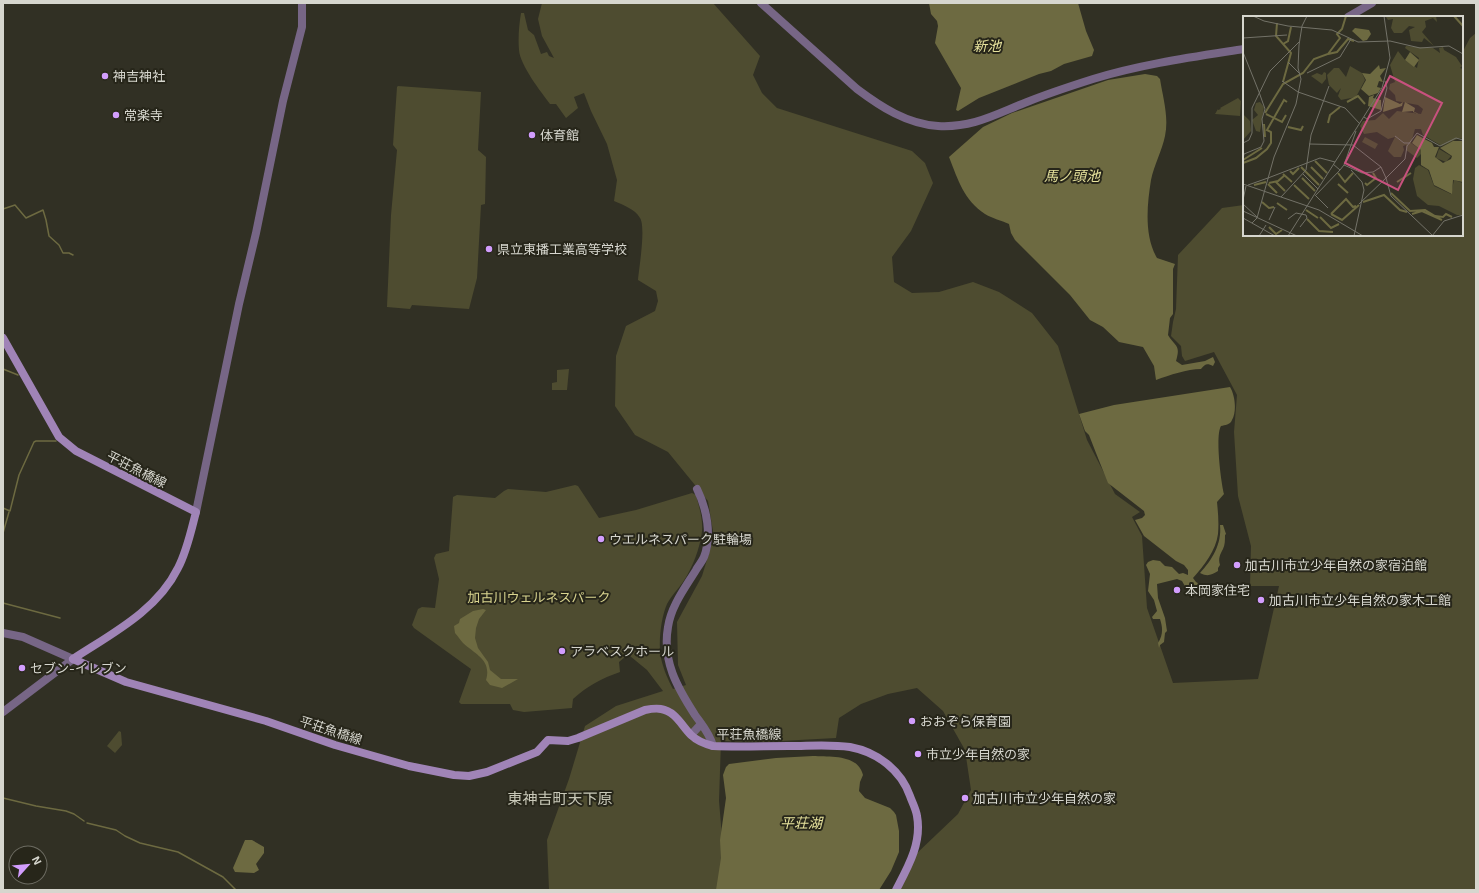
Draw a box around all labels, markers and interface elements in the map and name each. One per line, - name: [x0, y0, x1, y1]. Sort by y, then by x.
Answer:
- inset map: [1243, 16, 1463, 236]
- water label: 新池: [973, 37, 1003, 54]
- place label: 神吉神社: [113, 68, 165, 84]
- marker: 神吉神社: [100, 71, 110, 81]
- place label: 常楽寺: [124, 107, 163, 123]
- marker: 常楽寺: [111, 110, 121, 120]
- place label: 体育館: [540, 127, 579, 143]
- marker: 体育館: [527, 130, 537, 140]
- water label: 馬ノ頭池: [1044, 167, 1102, 184]
- place label: 県立東播工業高等学校: [497, 241, 627, 257]
- marker: 県立東播工業高等学校: [484, 244, 494, 254]
- street label: 平荘魚橋線: [104, 447, 170, 491]
- place label: ウエルネスパーク駐輪場: [609, 531, 752, 547]
- marker: ウエルネスパーク駐輪場: [596, 534, 606, 544]
- place label: 加古川市立少年自然の家宿泊館: [1245, 557, 1427, 573]
- marker: 加古川市立少年自然の家宿泊館: [1232, 560, 1242, 570]
- place label: 本岡家住宅: [1185, 582, 1250, 598]
- marker: 本岡家住宅: [1172, 585, 1182, 595]
- park label: 加古川ウェルネスパーク: [467, 589, 611, 605]
- place label: 加古川市立少年自然の家木工館: [1269, 592, 1451, 608]
- marker: 加古川市立少年自然の家木工館: [1256, 595, 1266, 605]
- place label: アラベスクホール: [570, 643, 674, 659]
- marker: アラベスクホール: [557, 646, 567, 656]
- place label: セブン-イレブン: [30, 660, 127, 676]
- marker: セブン-イレブン: [17, 663, 27, 673]
- street label: 平荘魚橋線: [298, 712, 364, 748]
- place label: おおぞら保育園: [920, 713, 1011, 729]
- marker: おおぞら保育園: [907, 716, 917, 726]
- street label: 平荘魚橋線: [716, 726, 782, 742]
- place label: 市立少年自然の家: [926, 746, 1030, 762]
- marker: 市立少年自然の家: [913, 749, 923, 759]
- district label: 東神吉町天下原: [507, 789, 613, 807]
- place label: 加古川市立少年自然の家: [973, 790, 1116, 806]
- marker: 加古川市立少年自然の家: [960, 793, 970, 803]
- water label: 平荘湖: [780, 814, 824, 831]
- north arrow: [8, 845, 48, 885]
- text: N: [30, 854, 45, 867]

